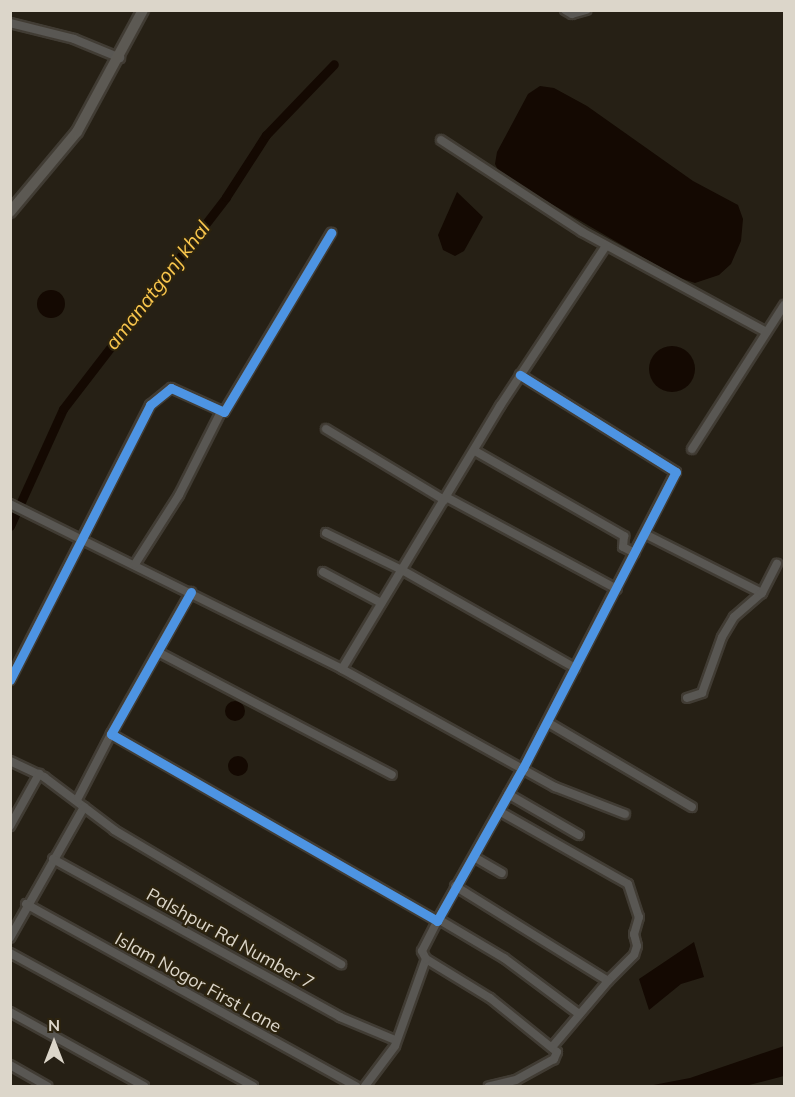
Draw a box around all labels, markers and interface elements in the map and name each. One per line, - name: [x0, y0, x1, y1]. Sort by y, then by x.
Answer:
- water label: amanatgonj khal: [99, 216, 215, 354]
- street label: Palshpur Rd Number 7: [142, 884, 318, 994]
- street label: Islam Nogor First Lane: [111, 928, 285, 1038]
- north arrow: [24, 1013, 84, 1073]
- text: N: [48, 1015, 60, 1035]

